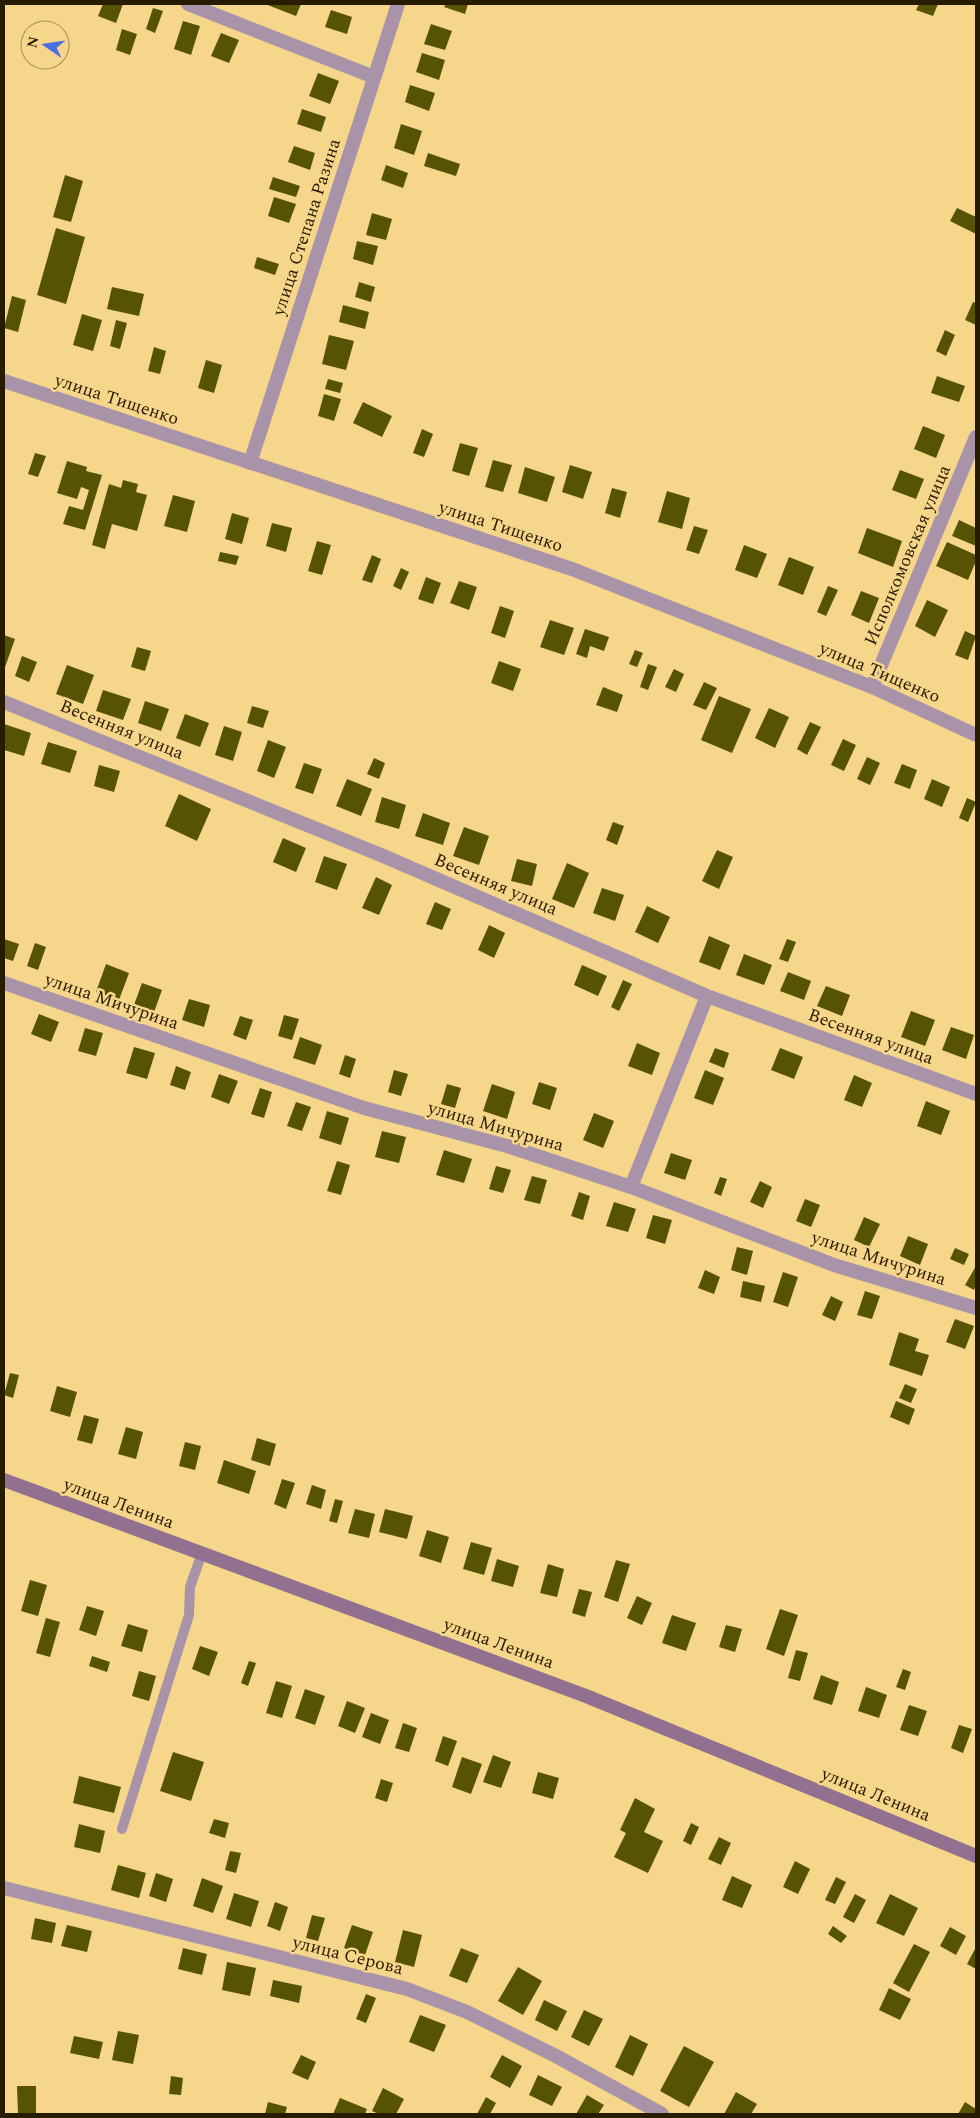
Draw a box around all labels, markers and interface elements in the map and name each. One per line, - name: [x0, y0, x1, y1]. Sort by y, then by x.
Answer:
- north arrow: [20, 20, 70, 70]
- text: N: [21, 34, 44, 50]
- street label: улица Степана Разина: [265, 135, 348, 320]
- street label: улица Тищенко: [50, 366, 182, 432]
- street label: Исполкомовская улица: [857, 461, 958, 650]
- street label: улица Тищенко: [434, 493, 566, 559]
- street label: улица Тищенко: [814, 634, 945, 710]
- street label: Весенняя улица: [56, 692, 188, 767]
- street label: Весенняя улица: [430, 846, 562, 923]
- street label: улица Мичурина: [40, 966, 183, 1037]
- street label: Весенняя улица: [804, 1001, 937, 1072]
- street label: улица Мичурина: [424, 1094, 567, 1159]
- street label: улица Мичурина: [807, 1224, 950, 1293]
- street label: улица Ленина: [59, 1471, 178, 1536]
- street label: улица Ленина: [439, 1611, 558, 1676]
- street label: улица Ленина: [816, 1760, 935, 1829]
- street label: улица Серова: [289, 1928, 406, 1982]

